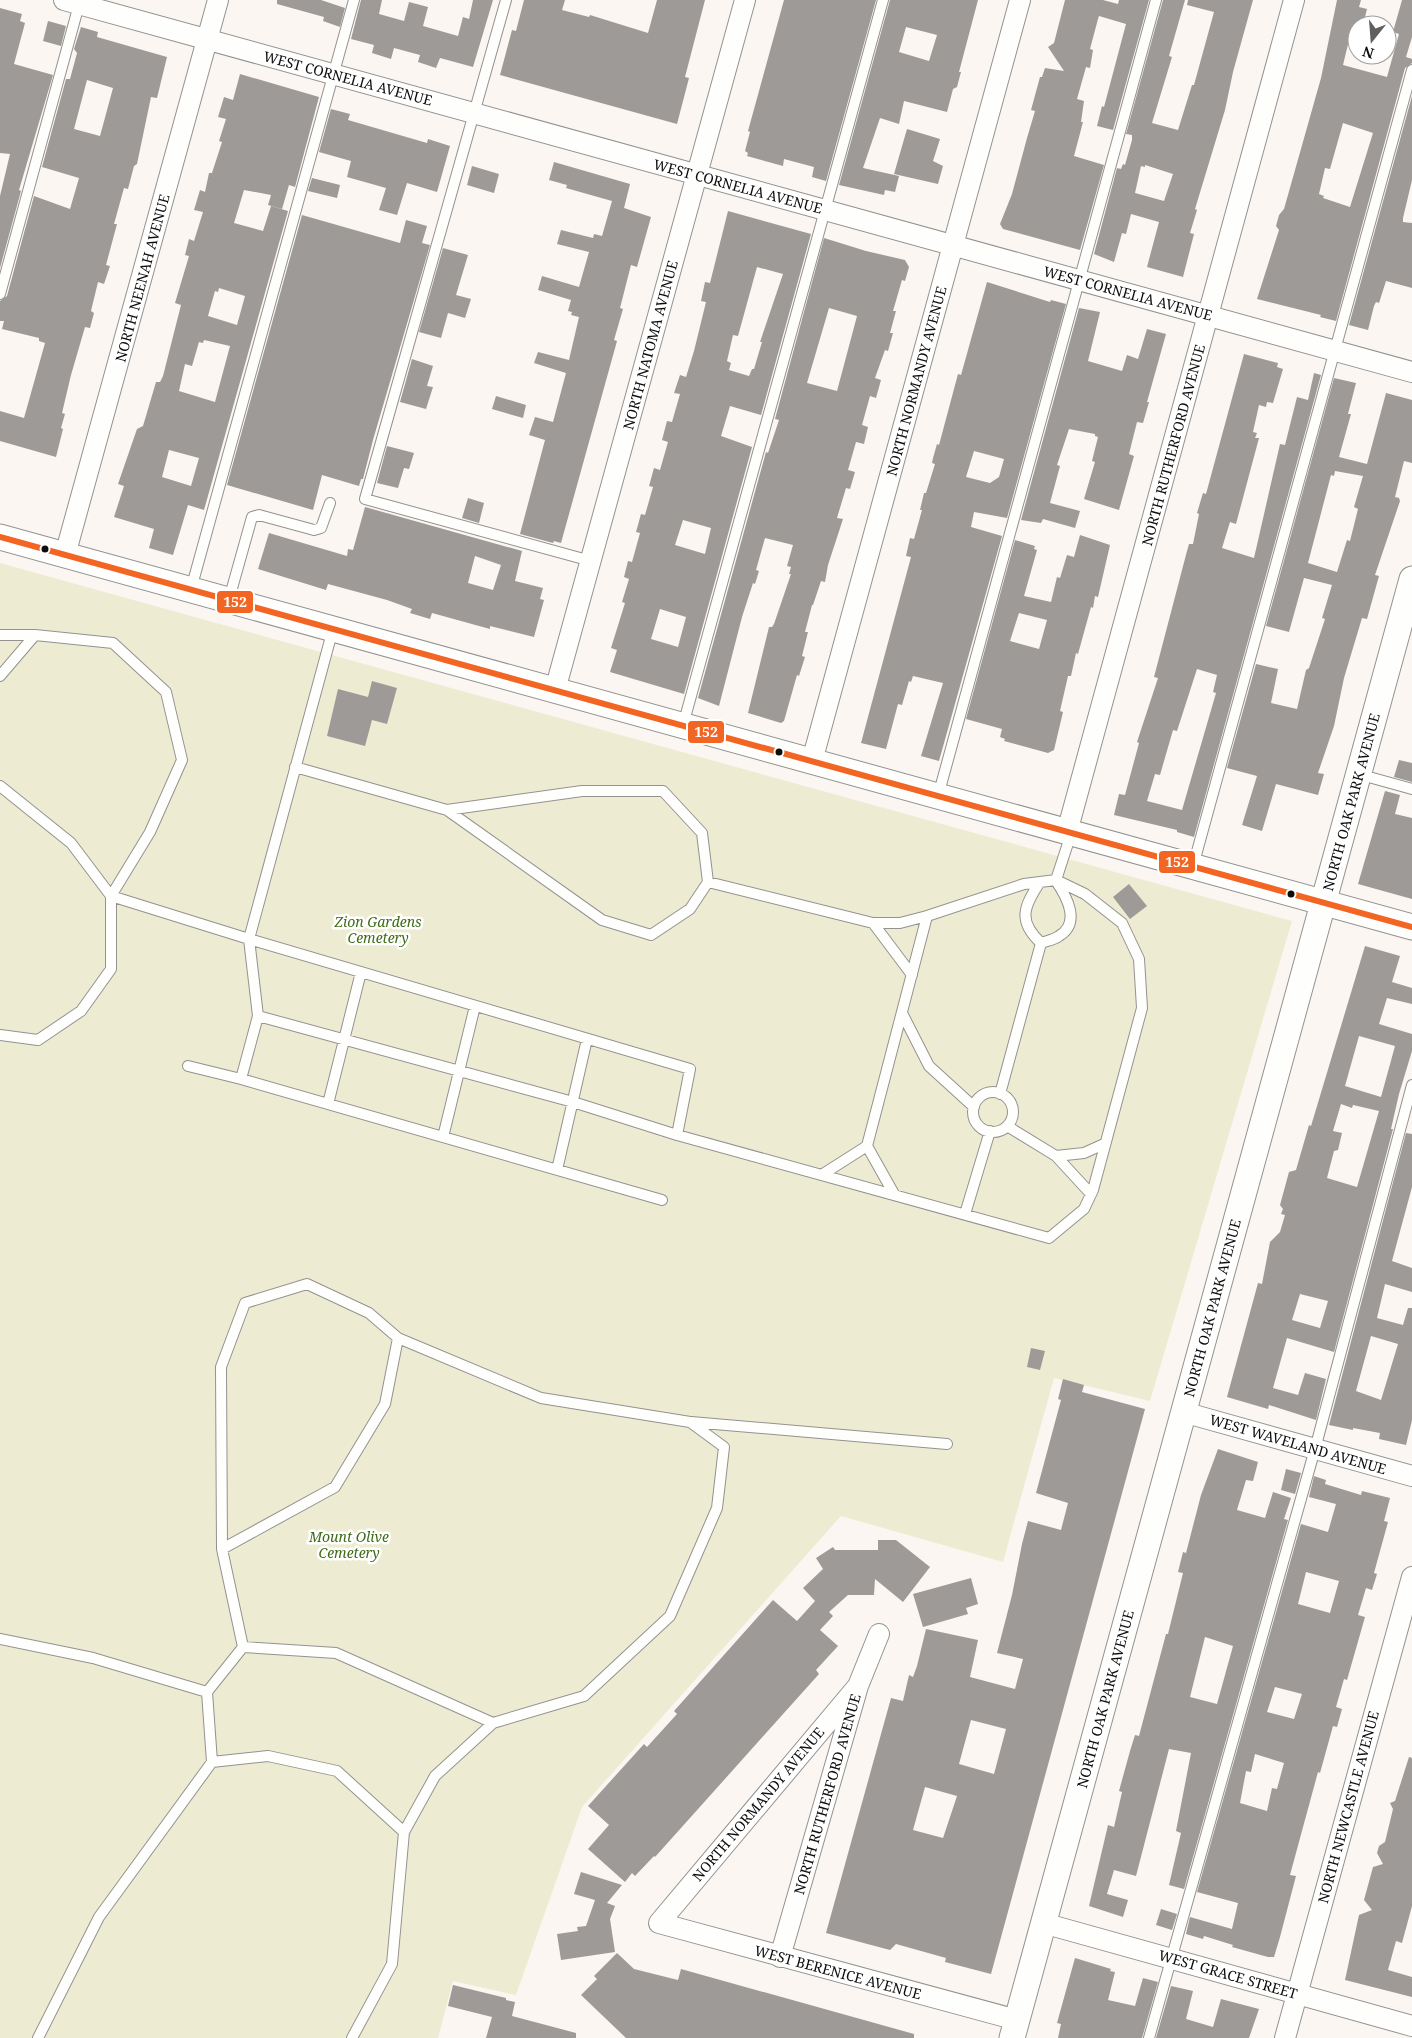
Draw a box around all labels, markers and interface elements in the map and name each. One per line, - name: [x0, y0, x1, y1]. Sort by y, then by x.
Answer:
- north arrow: [1347, 15, 1397, 65]
- text: N: [1360, 42, 1376, 64]
- street label: WEST CORNELIA AVENUE: [261, 46, 435, 110]
- street label: WEST CORNELIA AVENUE: [651, 154, 825, 218]
- street label: NORTH NEENAH AVENUE: [110, 192, 174, 364]
- street label: NORTH NATOMA AVENUE: [618, 258, 682, 432]
- street label: WEST CORNELIA AVENUE: [1041, 261, 1215, 325]
- street label: NORTH NORMANDY AVENUE: [881, 284, 951, 478]
- street label: NORTH RUTHERFORD AVENUE: [1137, 342, 1209, 548]
- unlabelled marker: [40, 544, 50, 554]
- line badge: 152: [216, 590, 254, 614]
- text: 152: [223, 592, 247, 611]
- street label: NORTH OAK PARK AVENUE: [1318, 711, 1384, 893]
- line badge: 152: [687, 720, 725, 744]
- text: 152: [694, 722, 718, 741]
- unlabelled marker: [774, 747, 784, 757]
- line badge: 152: [1158, 850, 1196, 874]
- text: 152: [1165, 852, 1189, 871]
- unlabelled marker: [1286, 889, 1296, 899]
- park label: Zion Gardens Cemetery: [333, 912, 422, 947]
- street label: NORTH OAK PARK AVENUE: [1179, 1217, 1245, 1399]
- street label: WEST WAVELAND AVENUE: [1207, 1410, 1389, 1478]
- park label: Mount Olive Cemetery: [308, 1527, 389, 1562]
- street label: NORTH OAK PARK AVENUE: [1072, 1608, 1138, 1790]
- street label: NORTH RUTHERFORD AVENUE: [789, 1691, 865, 1897]
- street label: NORTH NEWCASTLE AVENUE: [1313, 1708, 1383, 1905]
- street label: NORTH NORMANDY AVENUE: [688, 1723, 828, 1885]
- street label: WEST BERENICE AVENUE: [753, 1941, 924, 2003]
- street label: WEST GRACE STREET: [1156, 1945, 1300, 2003]

